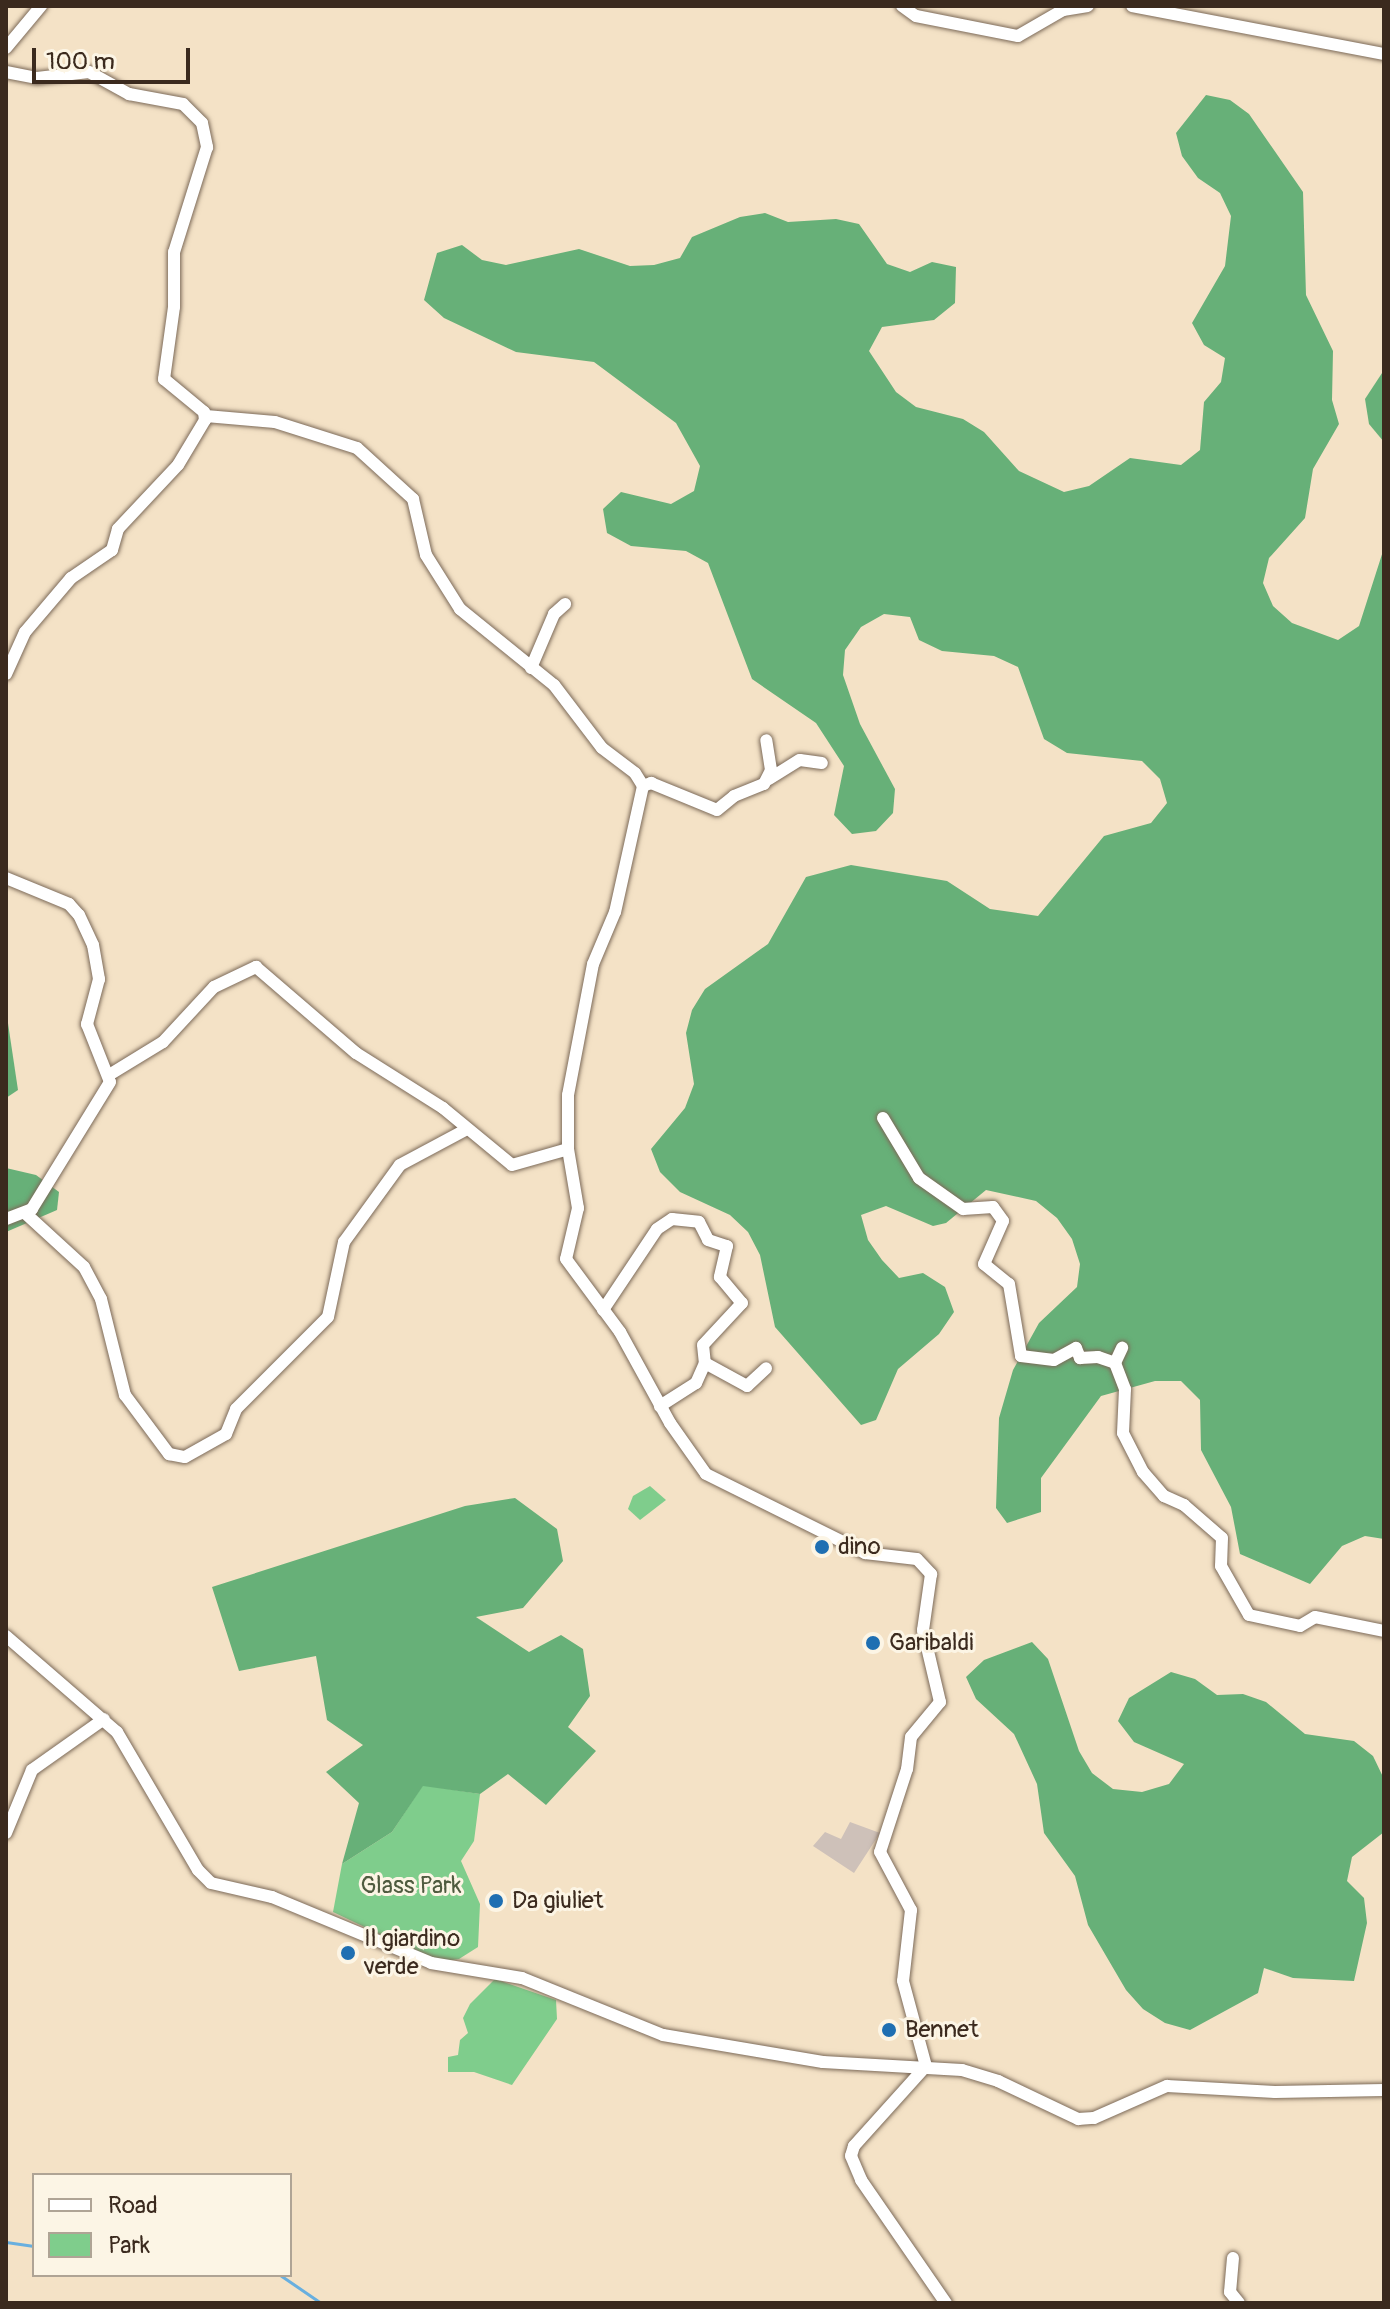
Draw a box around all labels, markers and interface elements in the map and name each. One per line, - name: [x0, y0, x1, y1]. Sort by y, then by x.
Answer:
- scale bar: [36, 32, 194, 82]
- text: 100 m: [46, 47, 115, 76]
- place label: dino: [838, 1533, 881, 1561]
- marker: dino: [813, 1538, 831, 1556]
- place label: Garibaldi: [889, 1629, 974, 1657]
- marker: Garibaldi: [864, 1634, 882, 1652]
- park label: Glass Park: [360, 1872, 462, 1900]
- place label: Da giuliet: [512, 1887, 603, 1915]
- marker: Da giuliet: [487, 1892, 505, 1910]
- place label: Il giardino verde: [364, 1925, 460, 1981]
- marker: Il giardino verde: [339, 1944, 357, 1962]
- place label: Bennet: [905, 2016, 979, 2044]
- marker: Bennet: [880, 2021, 898, 2039]
- legend: [32, 2173, 292, 2277]
- text: Road: [108, 2191, 158, 2220]
- text: Park: [108, 2231, 150, 2260]

